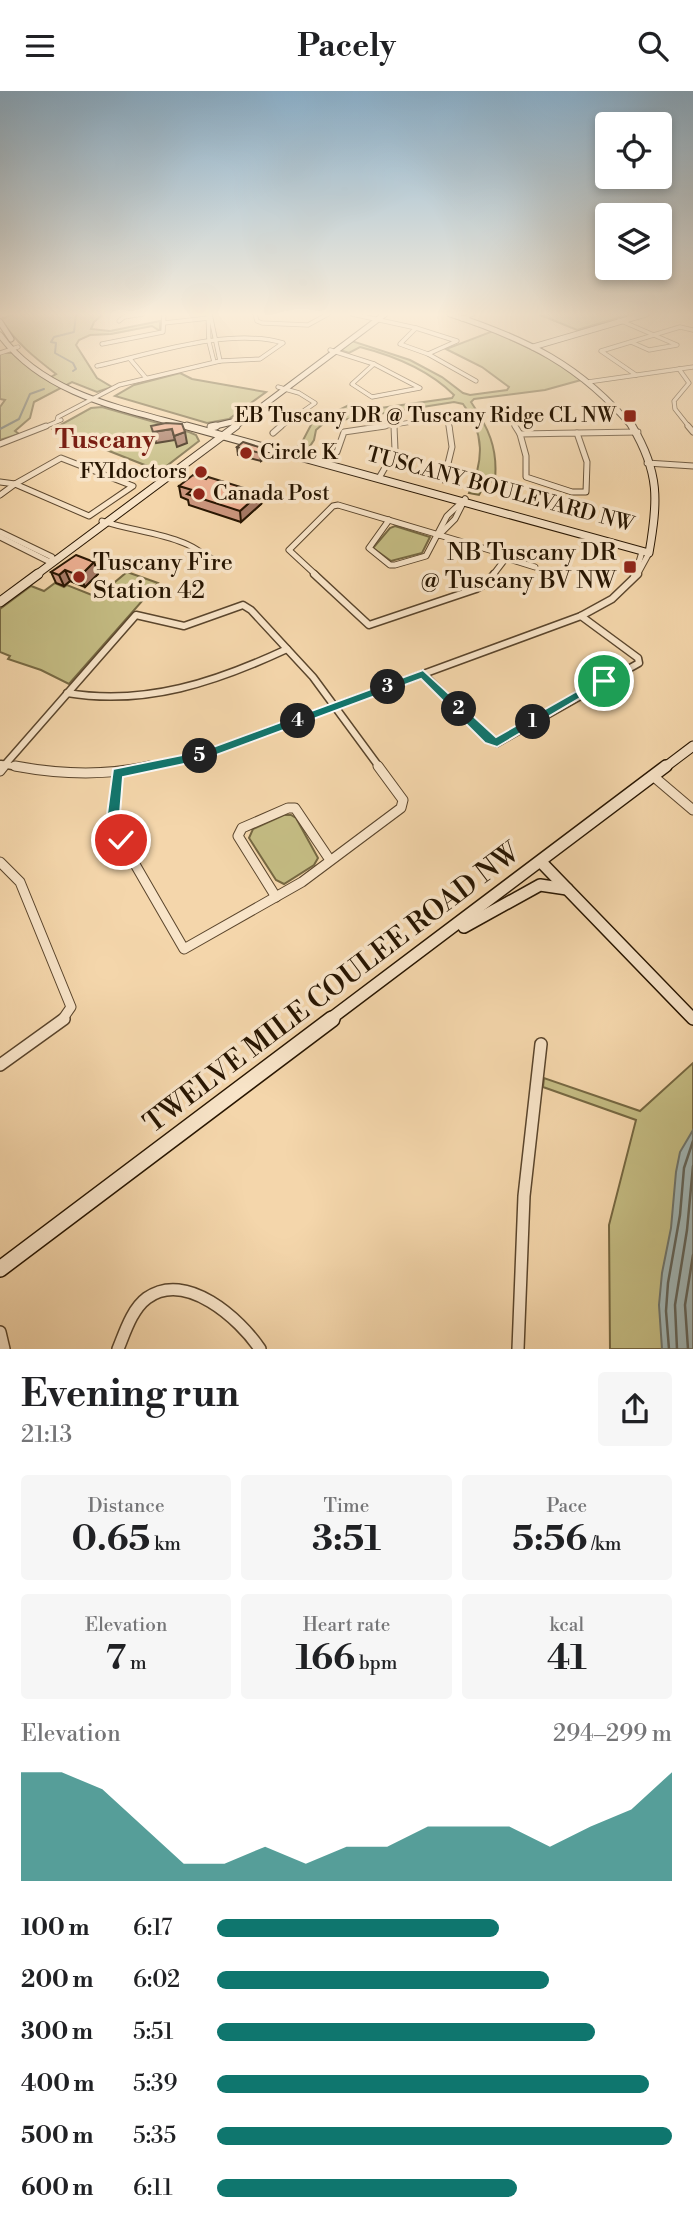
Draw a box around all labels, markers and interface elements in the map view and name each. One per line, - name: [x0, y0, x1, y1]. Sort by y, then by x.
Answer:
- text: Pacely: [297, 26, 396, 66]
- icon: menu: [21, 27, 59, 65]
- icon: search: [634, 27, 672, 65]
- map controls: [595, 112, 672, 280]
- button: locate: [595, 112, 672, 189]
- button: layers: [595, 203, 672, 280]
- place label: EB Tuscany DR @ Tuscany Ridge CL NW: [234, 403, 617, 429]
- marker: EB Tuscany DR @ Tuscany Ridge CL NW: [622, 408, 638, 424]
- district label: Tuscany: [55, 424, 156, 456]
- place label: Circle K: [260, 440, 339, 466]
- street label: TUSCANY BOULEVARD NW: [363, 442, 638, 539]
- marker: Circle K: [238, 445, 254, 461]
- place label: FYIdoctors: [80, 459, 187, 485]
- marker: FYIdoctors: [193, 464, 209, 480]
- place label: Canada Post: [213, 481, 330, 507]
- marker: Canada Post: [191, 486, 207, 502]
- place label: NB Tuscany DR @ Tuscany BV NW: [420, 538, 617, 596]
- place label: Tuscany Fire Station 42: [93, 548, 233, 606]
- marker: NB Tuscany DR @ Tuscany BV NW: [622, 559, 638, 575]
- marker: Tuscany Fire Station 42: [71, 569, 87, 585]
- pin: [574, 651, 634, 711]
- icon: arrive: [585, 662, 623, 700]
- pin: 3: [370, 669, 406, 705]
- text: 3: [382, 674, 393, 698]
- pin: 2: [442, 691, 476, 727]
- text: 2: [453, 696, 464, 720]
- pin: 4: [280, 703, 316, 739]
- pin: 1: [516, 705, 550, 739]
- text: 4: [291, 708, 304, 732]
- text: 1: [528, 709, 537, 733]
- pin: 5: [182, 739, 218, 773]
- text: 5: [194, 743, 205, 767]
- pin: [91, 810, 151, 870]
- icon: check: [102, 821, 140, 859]
- street label: TWELVE MILE COULEE ROAD NW: [137, 834, 528, 1141]
- text: Evening run: [21, 1371, 239, 1418]
- button: share: [598, 1372, 672, 1446]
- text: 21:13: [21, 1421, 72, 1449]
- text: Distance: [88, 1494, 165, 1518]
- text: Time: [324, 1494, 369, 1518]
- text: Pace: [546, 1494, 587, 1518]
- text: 0.65: [72, 1518, 150, 1561]
- text: 3:51: [312, 1518, 381, 1561]
- text: 5:56: [512, 1518, 587, 1561]
- text: km: [150, 1532, 181, 1556]
- text: /km: [587, 1532, 621, 1556]
- text: Elevation: [85, 1613, 167, 1637]
- text: Heart rate: [303, 1613, 390, 1637]
- text: kcal: [550, 1613, 584, 1637]
- text: 7: [106, 1637, 126, 1680]
- text: 166: [295, 1637, 355, 1680]
- text: 41: [547, 1637, 587, 1680]
- text: m: [126, 1651, 147, 1675]
- text: bpm: [355, 1651, 398, 1675]
- text: Elevation: [21, 1720, 121, 1748]
- text: 294–299 m: [553, 1720, 672, 1748]
- text: 100 m: [21, 1914, 89, 1942]
- text: 6:17: [133, 1914, 172, 1942]
- text: 200 m: [21, 1966, 93, 1994]
- text: 6:02: [133, 1966, 180, 1994]
- text: 300 m: [21, 2018, 93, 2046]
- text: 5:51: [133, 2018, 173, 2046]
- text: 400 m: [21, 2070, 94, 2098]
- text: 5:39: [133, 2070, 178, 2098]
- text: 500 m: [21, 2122, 93, 2150]
- text: 5:35: [133, 2122, 176, 2150]
- text: 600 m: [21, 2174, 94, 2202]
- text: 6:11: [133, 2174, 173, 2202]

